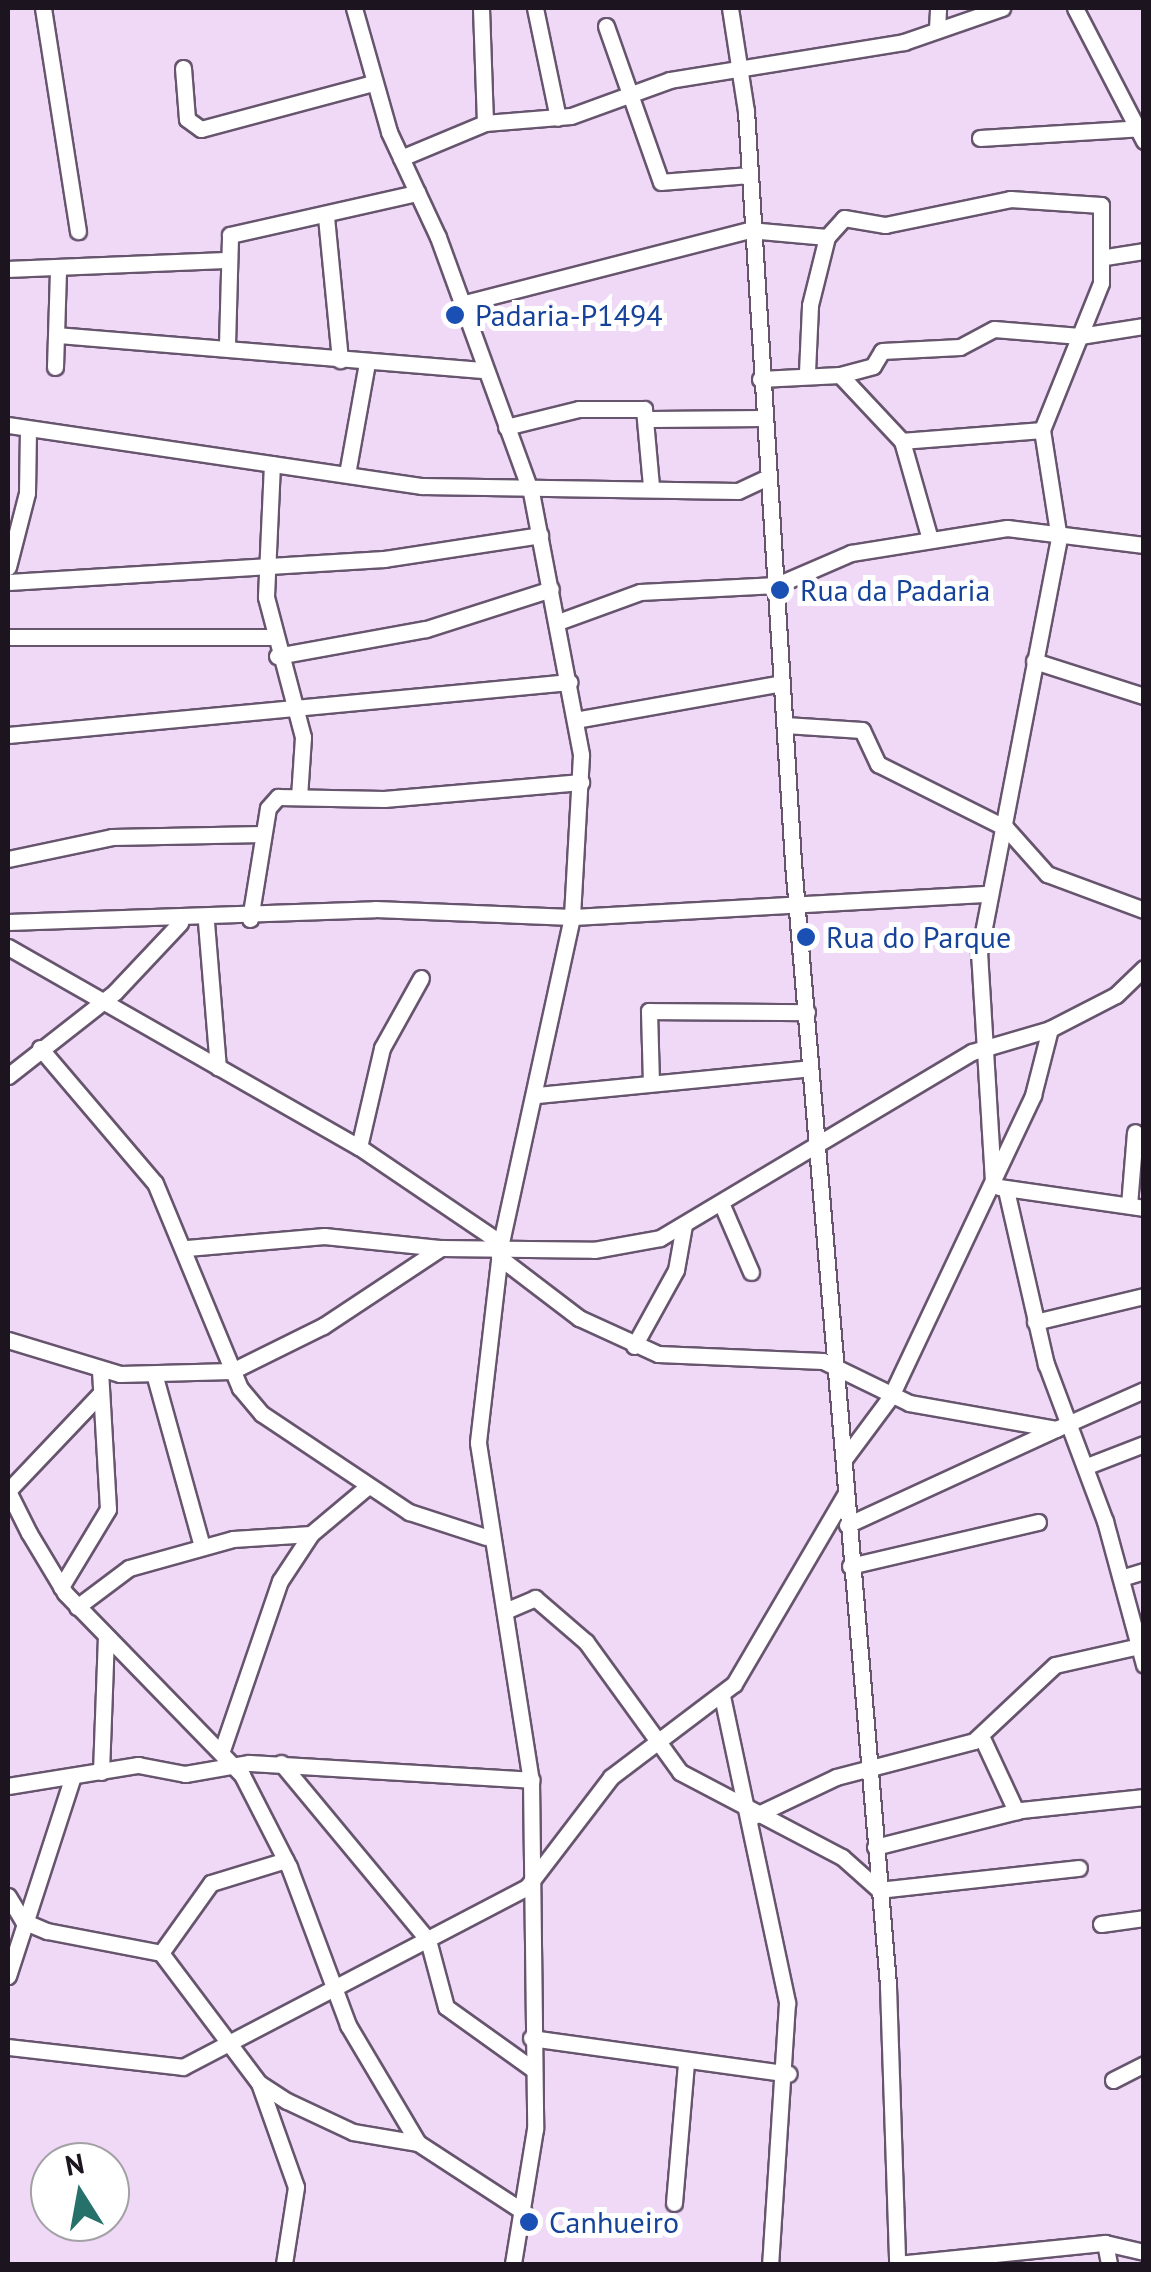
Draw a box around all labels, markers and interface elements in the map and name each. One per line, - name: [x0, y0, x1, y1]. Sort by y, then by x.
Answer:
- place label: Padaria-P1494: [475, 297, 663, 333]
- marker: Padaria-P1494: [444, 304, 466, 326]
- place label: Rua da Padaria: [800, 572, 990, 608]
- marker: Rua da Padaria: [769, 579, 791, 601]
- place label: Rua do Parque: [826, 919, 1011, 955]
- marker: Rua do Parque: [795, 926, 817, 948]
- north arrow: [30, 2142, 130, 2242]
- text: N: [62, 2144, 87, 2184]
- place label: Canhueiro: [549, 2204, 679, 2240]
- marker: Canhueiro: [518, 2211, 540, 2233]

